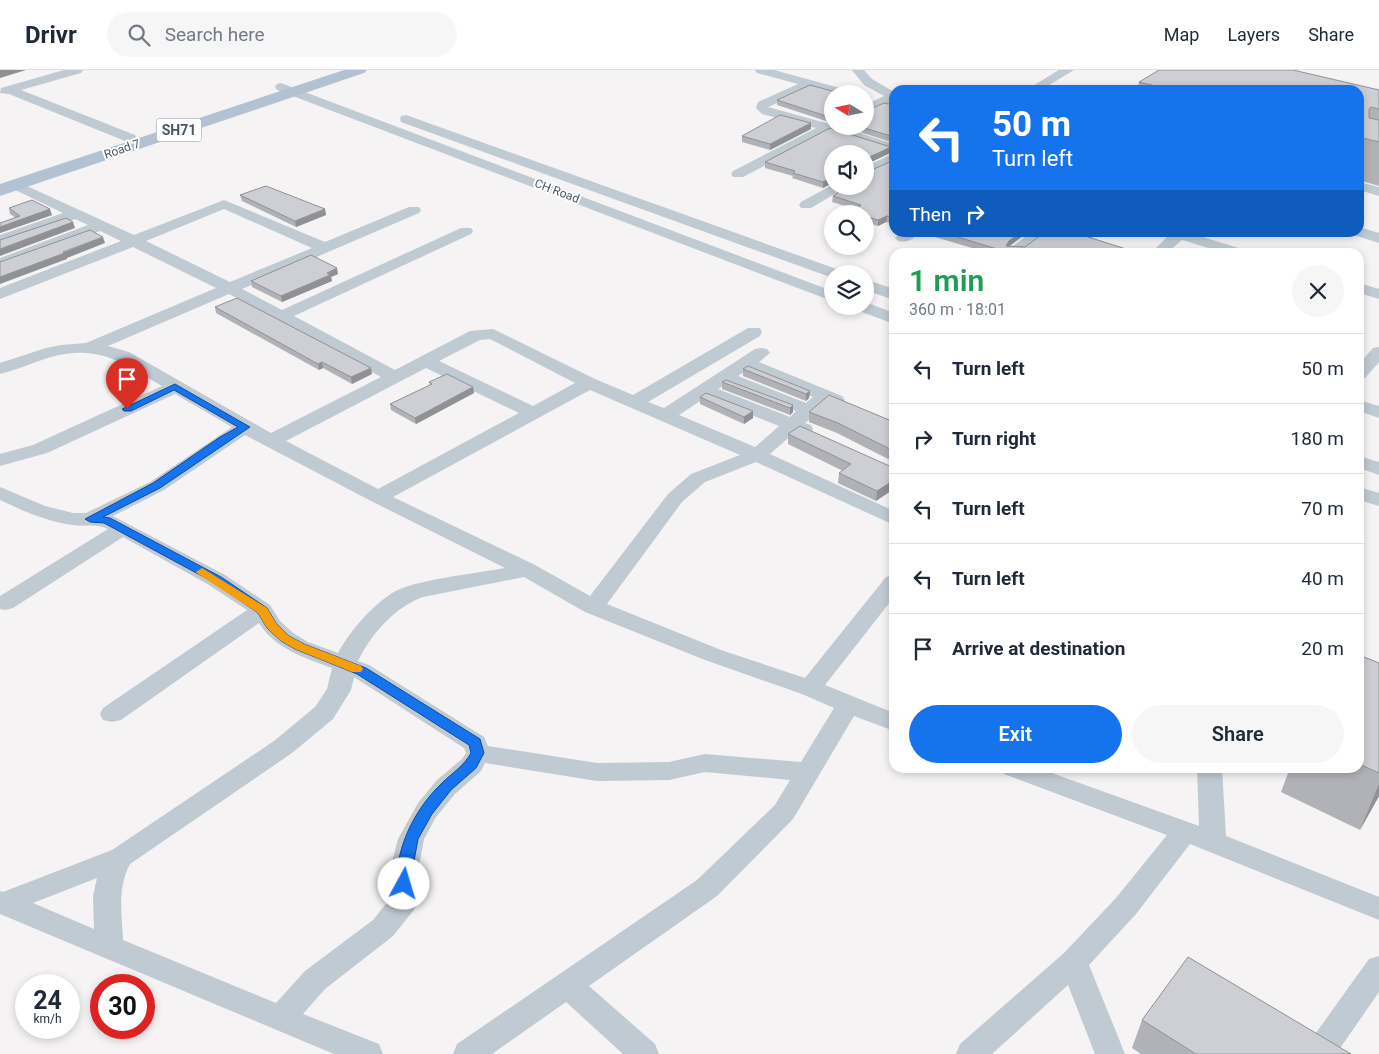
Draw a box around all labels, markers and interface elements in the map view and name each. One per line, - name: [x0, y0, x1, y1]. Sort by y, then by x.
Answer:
- search box: [107, 12, 457, 57]
- text: Drivr: [25, 21, 77, 49]
- icon: search: [125, 21, 153, 49]
- text: Search here: [165, 23, 265, 46]
- text: Map: [1164, 24, 1199, 45]
- text: Layers: [1227, 24, 1280, 45]
- text: Share: [1308, 24, 1354, 45]
- north arrow: [824, 85, 874, 135]
- map controls: [824, 85, 874, 315]
- text: 50 m: [992, 104, 1071, 145]
- icon: left: [909, 105, 974, 170]
- road number: SH71: [156, 118, 202, 142]
- street label: Road 7: [102, 136, 142, 162]
- button: sound: [824, 145, 874, 195]
- text: Turn left: [992, 146, 1073, 171]
- street label: CH Road: [533, 176, 581, 206]
- icon: right: [961, 200, 989, 228]
- text: Then: [909, 203, 951, 226]
- button: search: [824, 205, 874, 255]
- text: 1 min: [909, 263, 984, 298]
- button: layers: [824, 265, 874, 315]
- button: close: [1292, 265, 1344, 317]
- text: 360 m · 18:01: [909, 300, 1006, 319]
- icon: left: [909, 355, 937, 383]
- text: Turn left: [952, 357, 1025, 380]
- text: 50 m: [1301, 357, 1344, 380]
- pin: [106, 358, 148, 409]
- icon: arrive: [113, 365, 141, 393]
- icon: right: [909, 425, 937, 453]
- text: Turn right: [952, 427, 1036, 450]
- text: 180 m: [1291, 427, 1344, 450]
- icon: left: [909, 495, 937, 523]
- text: Turn left: [952, 497, 1025, 520]
- text: 70 m: [1301, 497, 1344, 520]
- icon: left: [909, 565, 937, 593]
- text: Turn left: [952, 567, 1025, 590]
- text: 40 m: [1301, 567, 1344, 590]
- icon: arrive: [909, 635, 937, 663]
- text: Arrive at destination: [952, 637, 1125, 660]
- text: 20 m: [1301, 637, 1344, 660]
- button: Exit: [909, 705, 1122, 763]
- button: Share: [1132, 705, 1344, 763]
- position arrow: [377, 857, 429, 909]
- speed limit sign: 30: [90, 974, 155, 1039]
- text: 24: [33, 986, 62, 1015]
- text: km/h: [33, 1012, 62, 1026]

